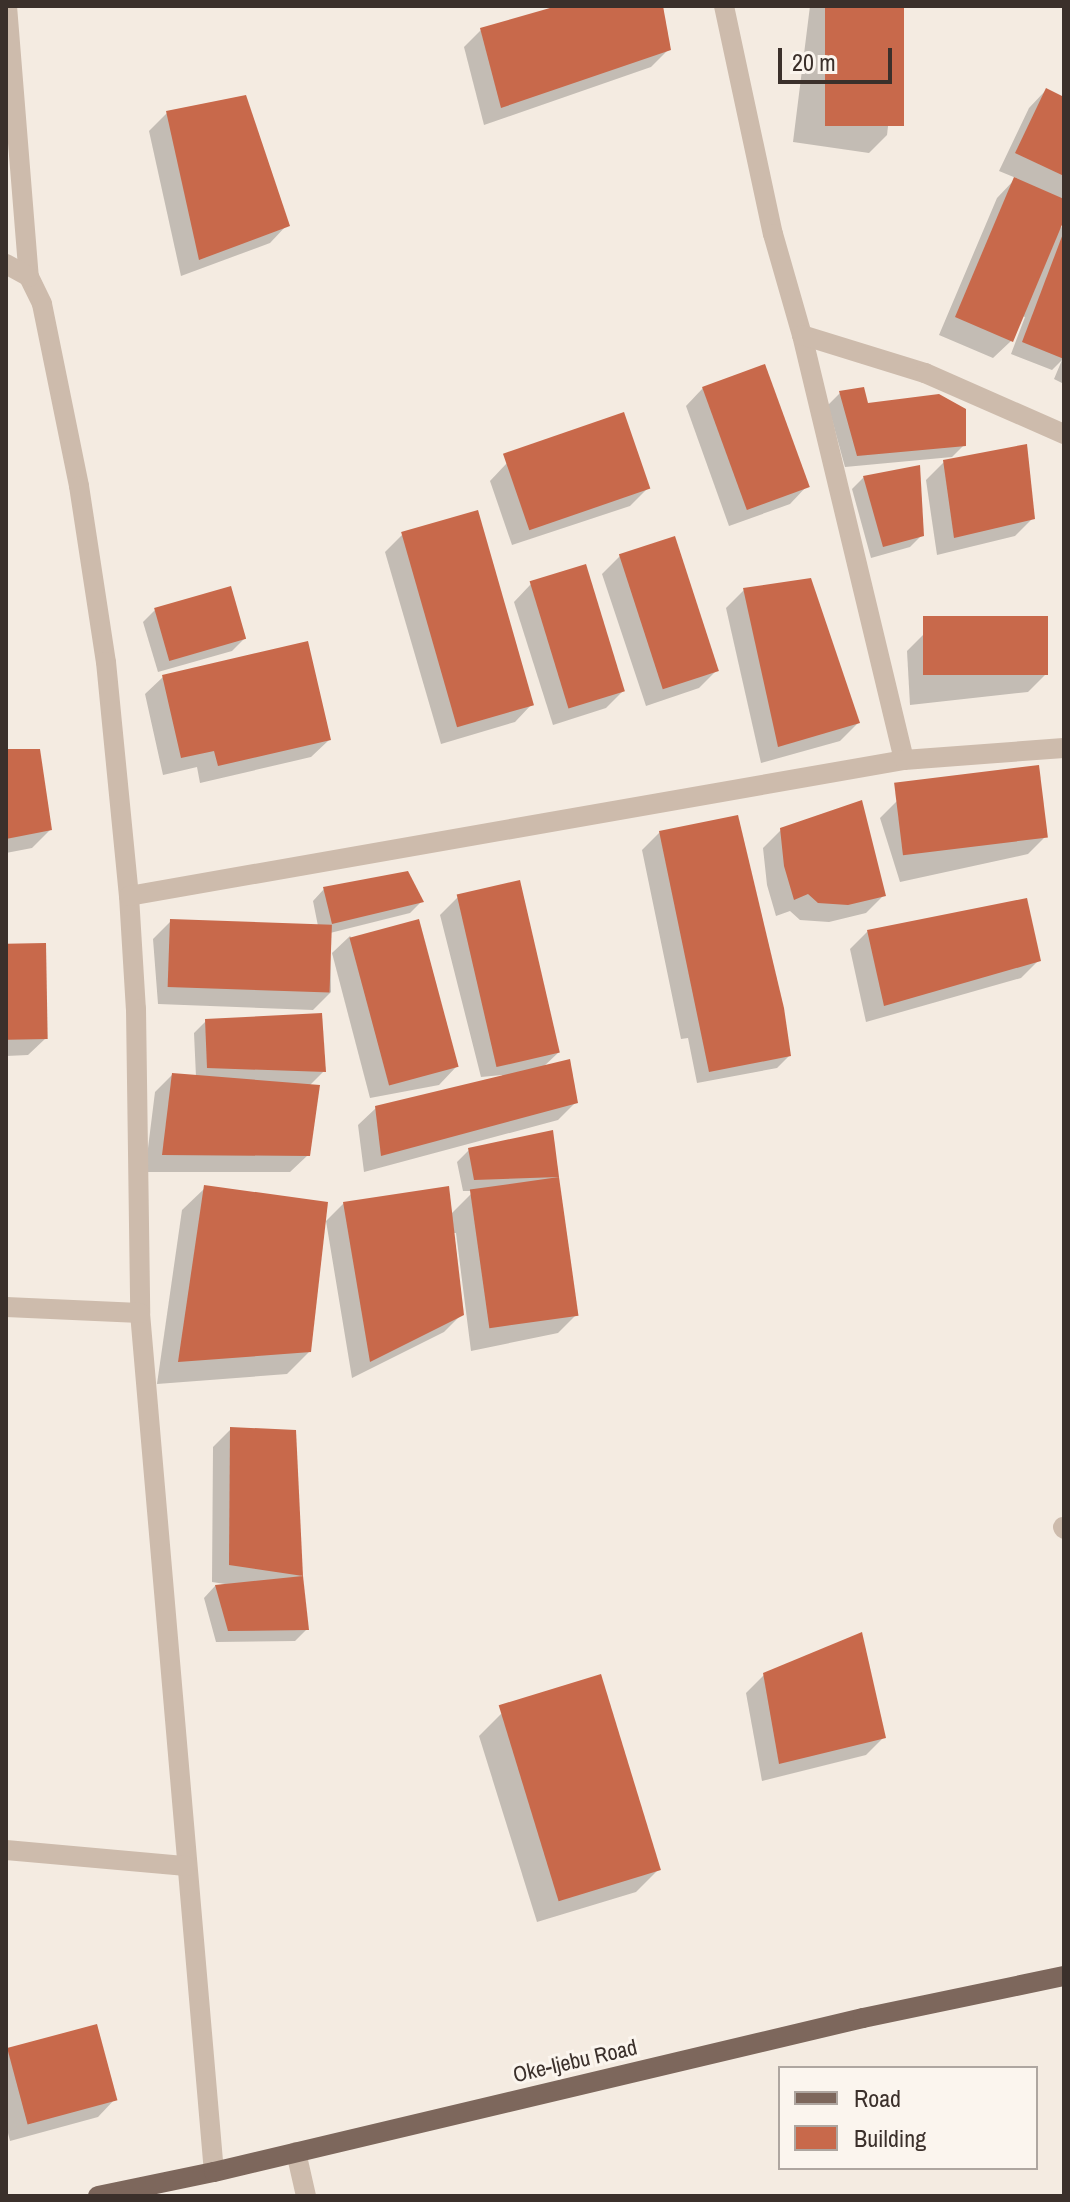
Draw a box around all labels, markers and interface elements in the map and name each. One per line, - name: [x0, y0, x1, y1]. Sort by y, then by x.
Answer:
- scale bar: [782, 32, 896, 82]
- text: 20 m: [792, 46, 836, 78]
- street label: Oke-Ijebu Road: [510, 2034, 640, 2088]
- legend: [778, 2066, 1038, 2170]
- text: Road: [854, 2082, 901, 2114]
- text: Building: [854, 2122, 926, 2154]

